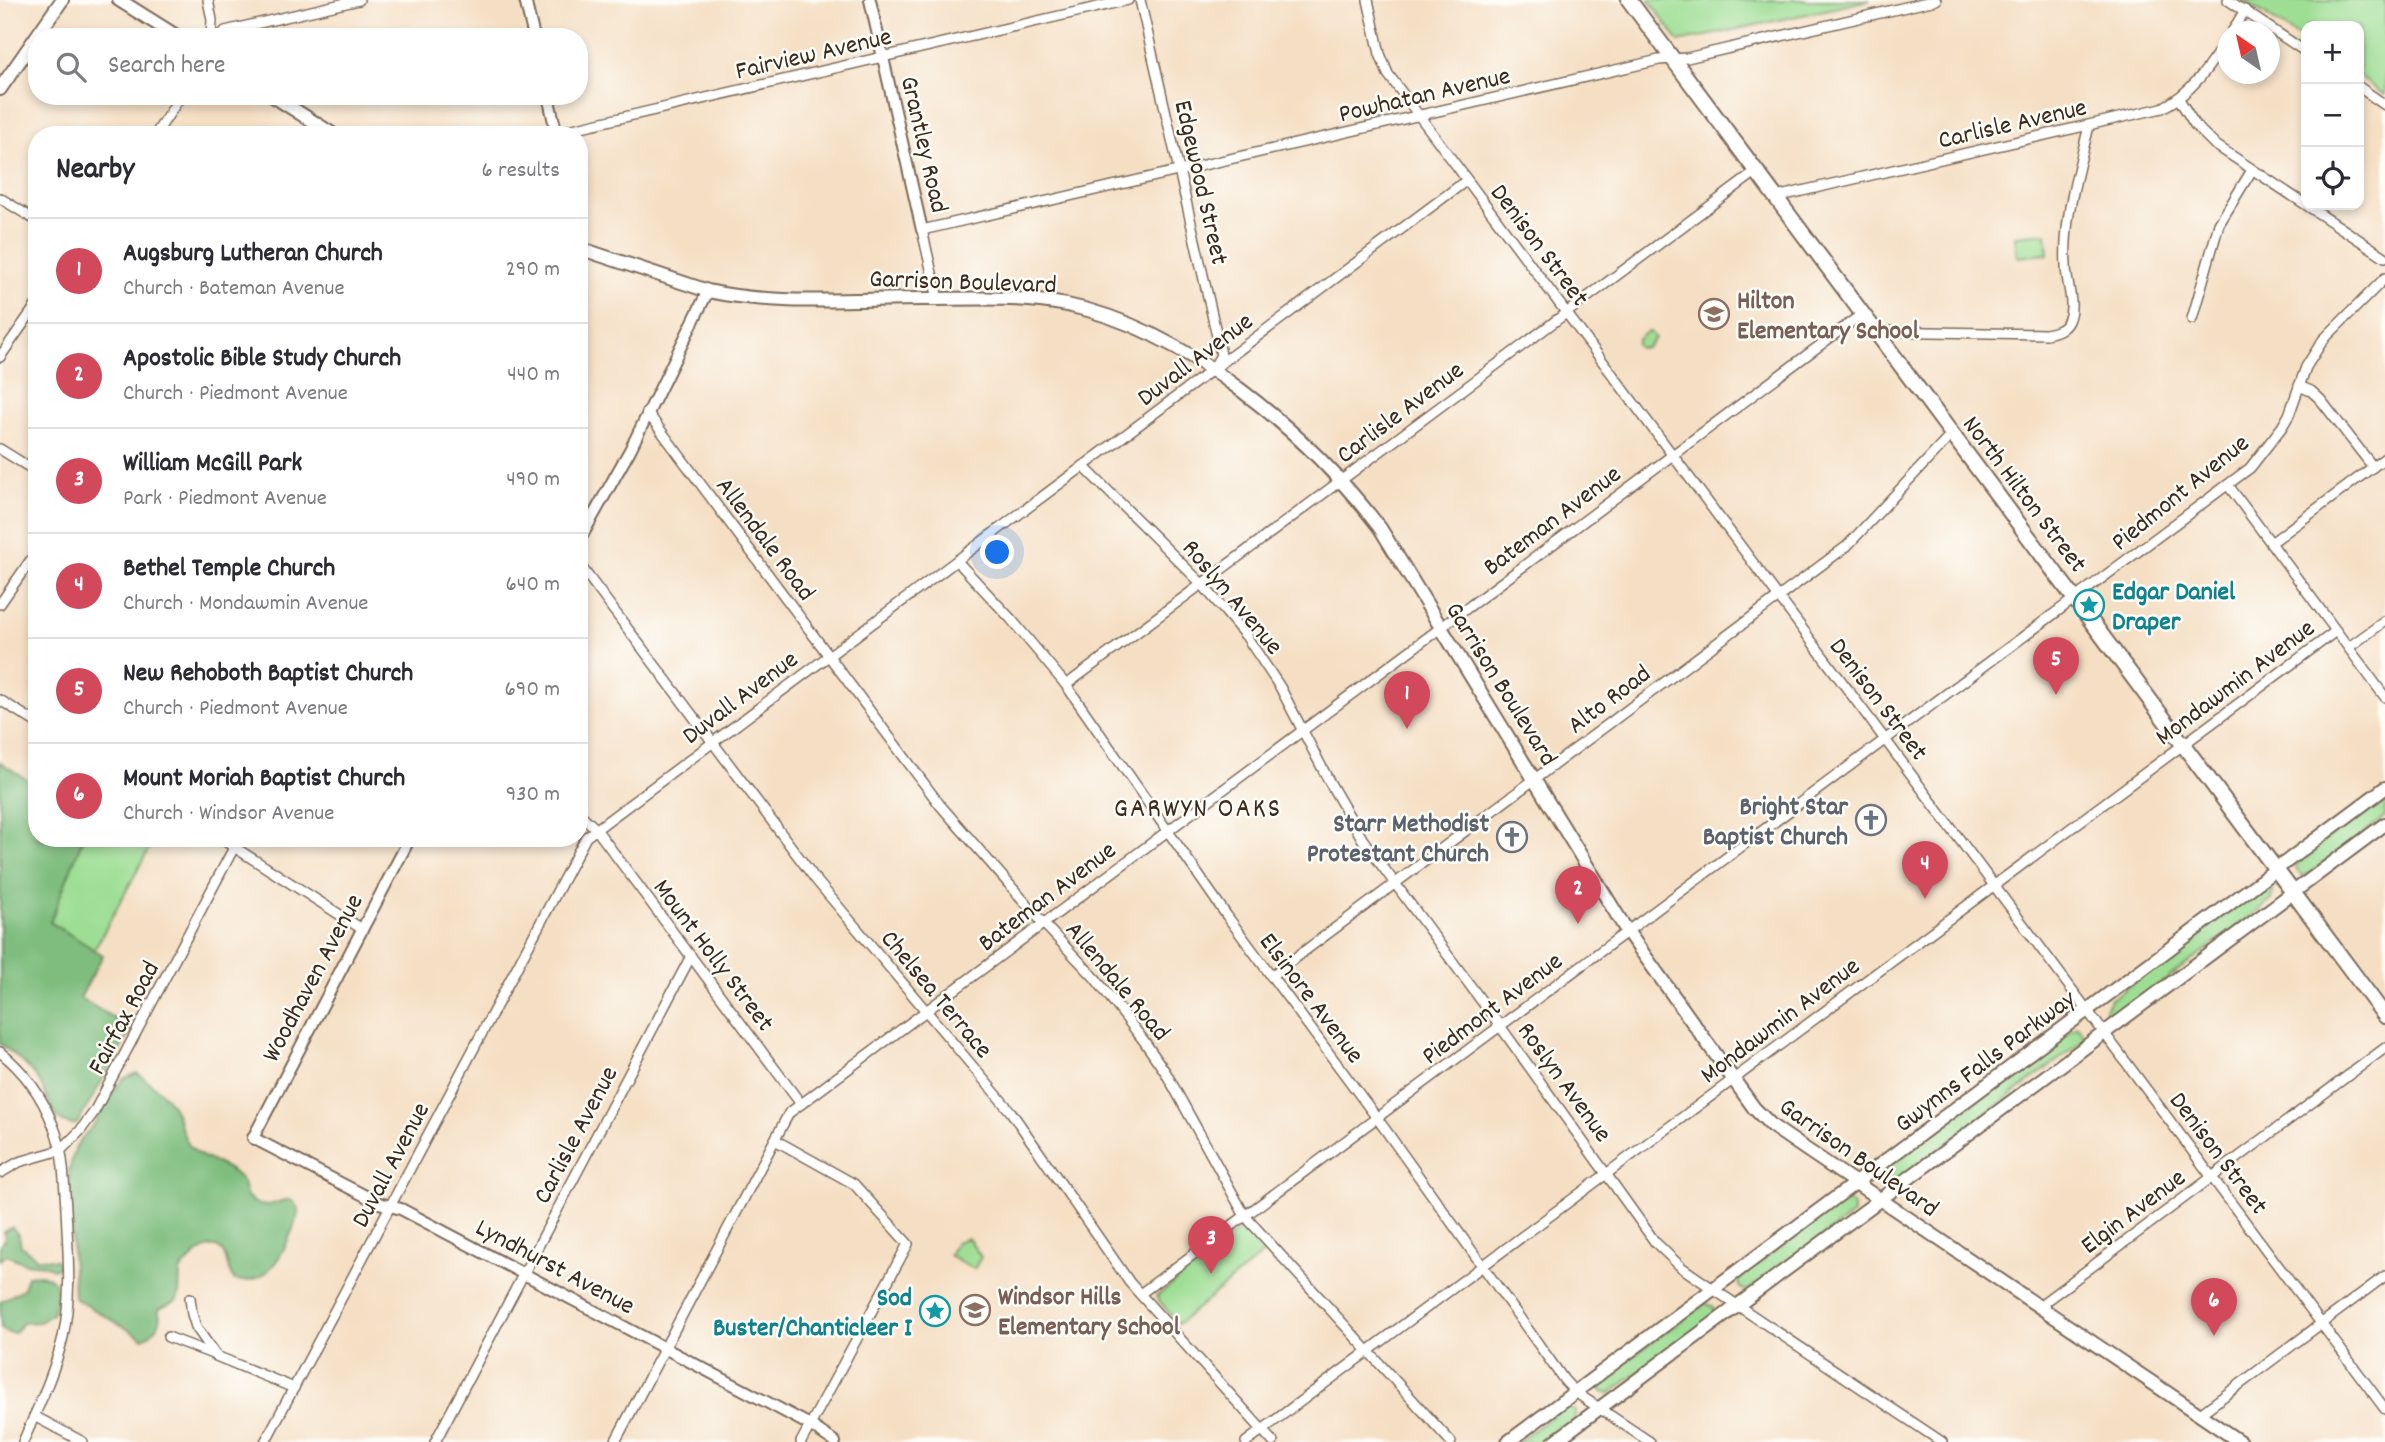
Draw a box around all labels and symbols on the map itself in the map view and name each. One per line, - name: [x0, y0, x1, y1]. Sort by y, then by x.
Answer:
- street label: Fairview Avenue: [732, 19, 895, 91]
- north arrow: [2217, 21, 2280, 84]
- street label: Powhatan Avenue: [1335, 59, 1514, 134]
- street label: Grantley Road: [889, 73, 956, 217]
- street label: Carlisle Avenue: [1935, 90, 2091, 160]
- street label: Edgewood Street: [1163, 97, 1237, 269]
- street label: Denison Street: [1480, 177, 1597, 316]
- street label: Garrison Boulevard: [869, 262, 1057, 305]
- place label: Hilton Elementary School: [1737, 284, 1920, 351]
- school or university icon: Hilton Elementary School: [1697, 297, 1731, 331]
- street label: Duvall Avenue: [1130, 305, 1262, 417]
- street label: Carlisle Avenue: [1330, 353, 1473, 474]
- street label: North Hilton Street: [1952, 409, 2095, 582]
- street label: Piedmont Avenue: [2104, 426, 2258, 561]
- street label: Bateman Avenue: [1476, 457, 1630, 586]
- street label: Allendale Road: [705, 470, 823, 610]
- street label: Roslyn Avenue: [1172, 532, 1291, 664]
- your location: [980, 535, 1014, 569]
- place label: Edgar Daniel Draper: [2112, 575, 2236, 642]
- place icon: Edgar Daniel Draper: [2072, 588, 2106, 622]
- street label: Garrison Boulevard: [1435, 596, 1565, 774]
- street label: Mondawmin Avenue: [2148, 611, 2324, 756]
- street label: Denison Street: [1819, 631, 1936, 770]
- pin: 5: [2033, 637, 2079, 695]
- street label: Duvall Avenue: [675, 643, 807, 755]
- street label: Alto Road: [1561, 657, 1660, 744]
- pin: 1: [1384, 671, 1430, 729]
- place label: Bright Star Baptist Church: [1703, 790, 1848, 857]
- district label: GARWYN OAKS: [1114, 791, 1282, 831]
- church icon: Bright Star Baptist Church: [1854, 803, 1888, 837]
- place label: Starr Methodist Protestant Church: [1307, 807, 1489, 874]
- church icon: Starr Methodist Protestant Church: [1495, 820, 1529, 854]
- street label: Bateman Avenue: [971, 833, 1125, 962]
- pin: 4: [1902, 841, 1948, 899]
- pin: 2: [1555, 866, 1601, 924]
- street label: Mount Holly Street: [643, 872, 782, 1040]
- street label: Woodhaven Avenue: [254, 888, 374, 1069]
- street label: Allendale Road: [1055, 914, 1178, 1050]
- street label: Chelsea Terrace: [870, 923, 1000, 1068]
- street label: Elsinore Avenue: [1249, 926, 1372, 1072]
- street label: Piedmont Avenue: [1415, 944, 1571, 1075]
- street label: Mondawmin Avenue: [1693, 949, 1869, 1094]
- street label: Fairfax Road: [80, 955, 170, 1082]
- street label: Gwynns Falls Parkway: [1888, 982, 2085, 1143]
- street label: Roslyn Avenue: [1507, 1015, 1620, 1151]
- street label: Carlisle Avenue: [525, 1060, 629, 1211]
- street label: Denison Street: [2159, 1085, 2276, 1224]
- street label: Garrison Boulevard: [1771, 1090, 1945, 1228]
- street label: Duvall Avenue: [344, 1096, 441, 1235]
- street label: Elgin Avenue: [2074, 1161, 2194, 1265]
- street label: Lyndhurst Avenue: [468, 1210, 641, 1326]
- pin: 3: [1188, 1216, 1234, 1274]
- pin: 6: [2191, 1278, 2237, 1336]
- place label: Windsor Hills Elementary School: [998, 1280, 1181, 1347]
- place label: Sod Buster/Chanticleer I: [713, 1281, 913, 1348]
- school or university icon: Windsor Hills Elementary School: [958, 1293, 992, 1327]
- place icon: Sod Buster/Chanticleer I: [918, 1294, 952, 1328]

